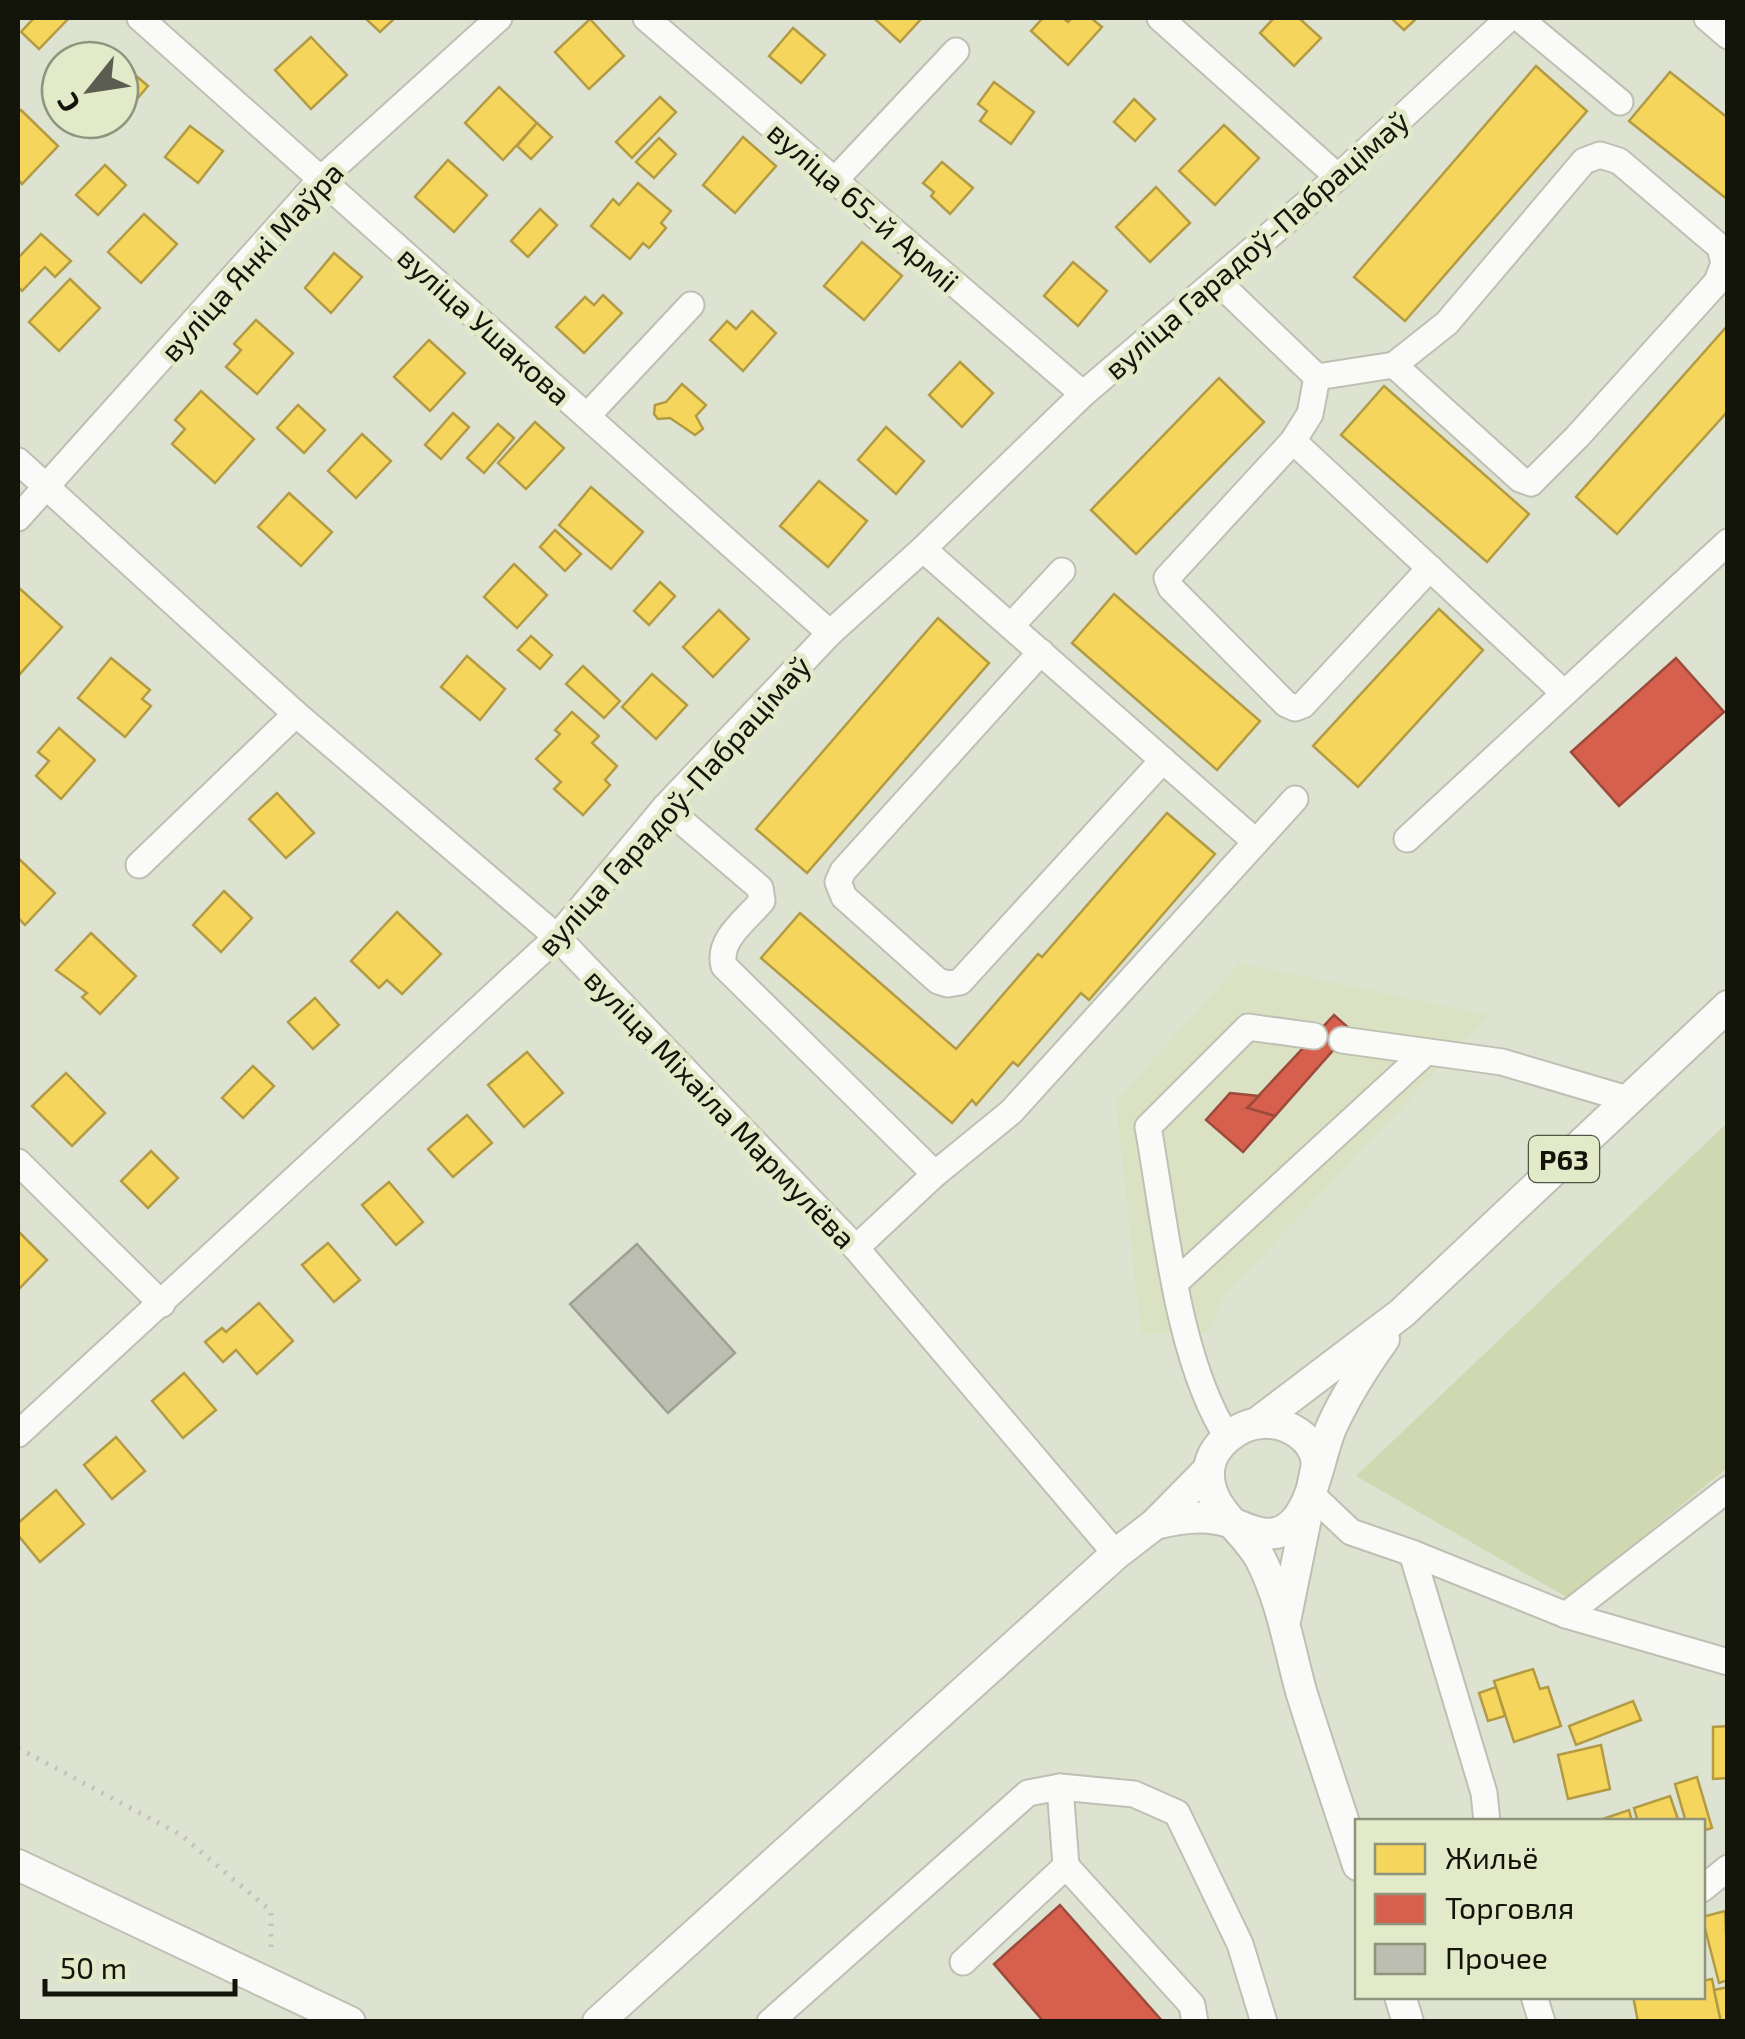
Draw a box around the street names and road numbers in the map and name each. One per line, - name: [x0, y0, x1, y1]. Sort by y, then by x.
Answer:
- street label: вуліца Гарадоў-Пабрацімаў: [1096, 102, 1416, 387]
- street label: вуліца 65-й Арміі: [760, 113, 967, 300]
- street label: вуліца Янкі Маўра: [152, 154, 351, 369]
- street label: вуліца Ушакова: [391, 238, 579, 413]
- street label: вуліца Гарадоў-Пабрацімаў: [529, 647, 818, 963]
- street label: вуліца Міхаіла Мармулёва: [577, 961, 864, 1256]
- road number: Р63: [1529, 1136, 1599, 1182]

